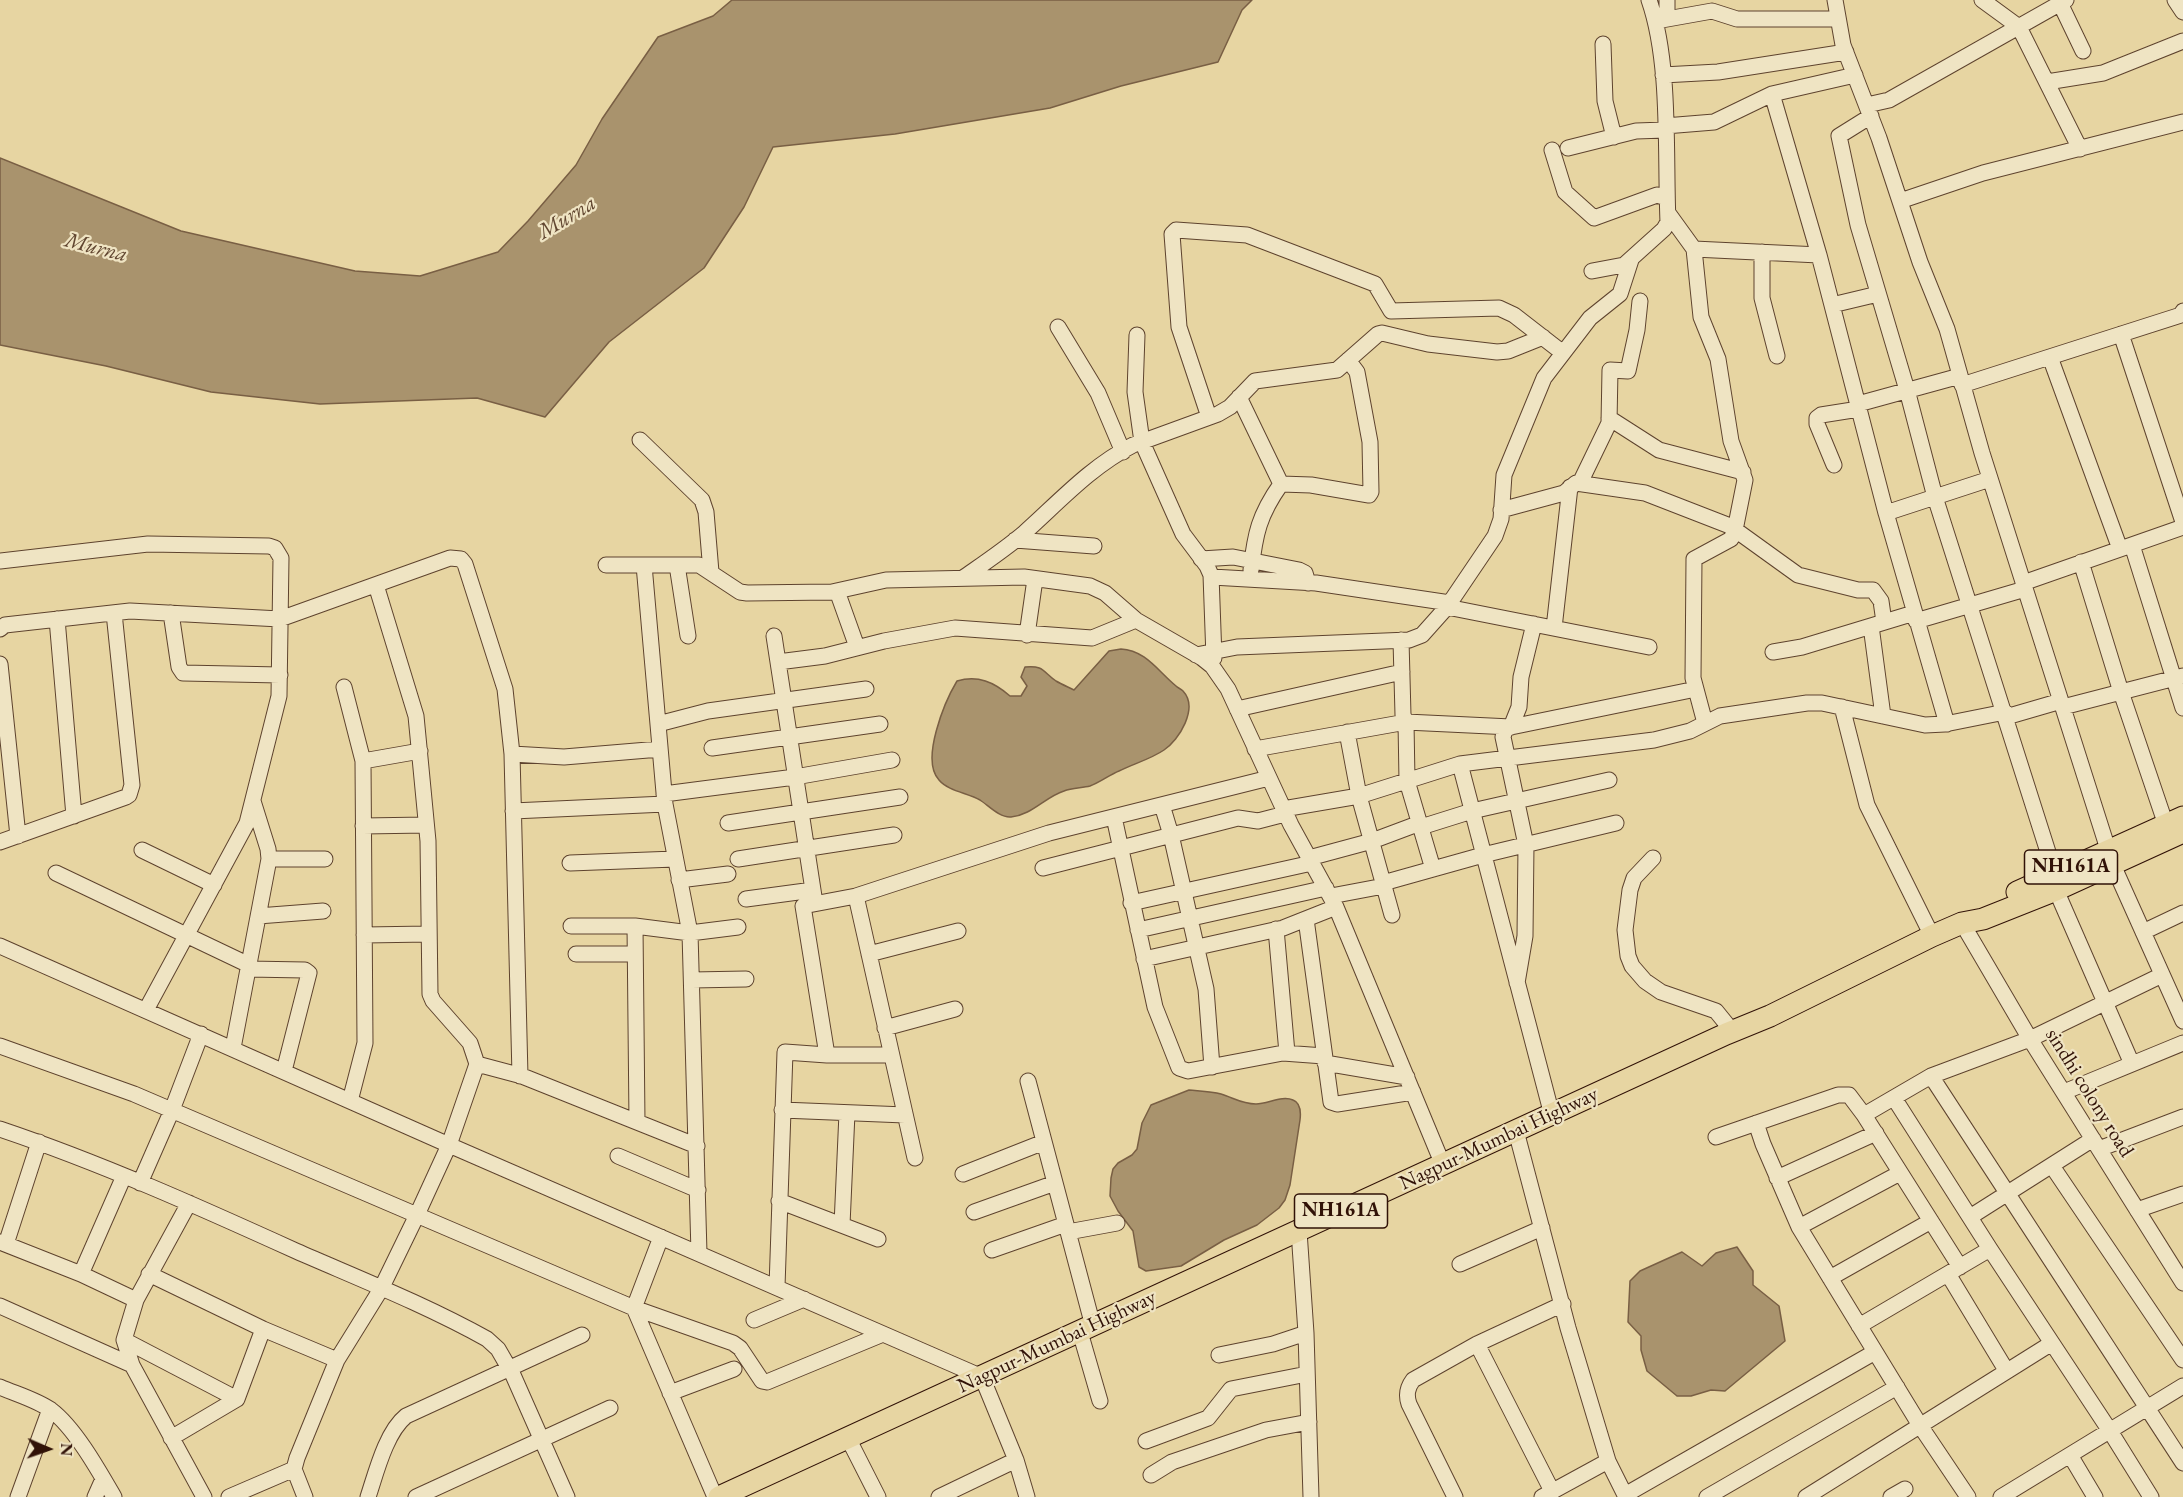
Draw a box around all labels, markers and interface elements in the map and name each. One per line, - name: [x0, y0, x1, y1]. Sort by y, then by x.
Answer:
- water label: Murna: [533, 190, 601, 246]
- water label: Murna: [62, 228, 130, 268]
- road number: NH161A: [2024, 850, 2118, 884]
- street label: sindhi colony road: [2039, 1024, 2139, 1162]
- street label: Nagpur-Mumbai Highway: [1396, 1082, 1602, 1196]
- road number: NH161A: [1294, 1194, 1388, 1228]
- street label: Nagpur-Mumbai Highway: [954, 1285, 1160, 1399]
- north arrow: [18, 1419, 78, 1479]
- text: N: [56, 1443, 77, 1456]

